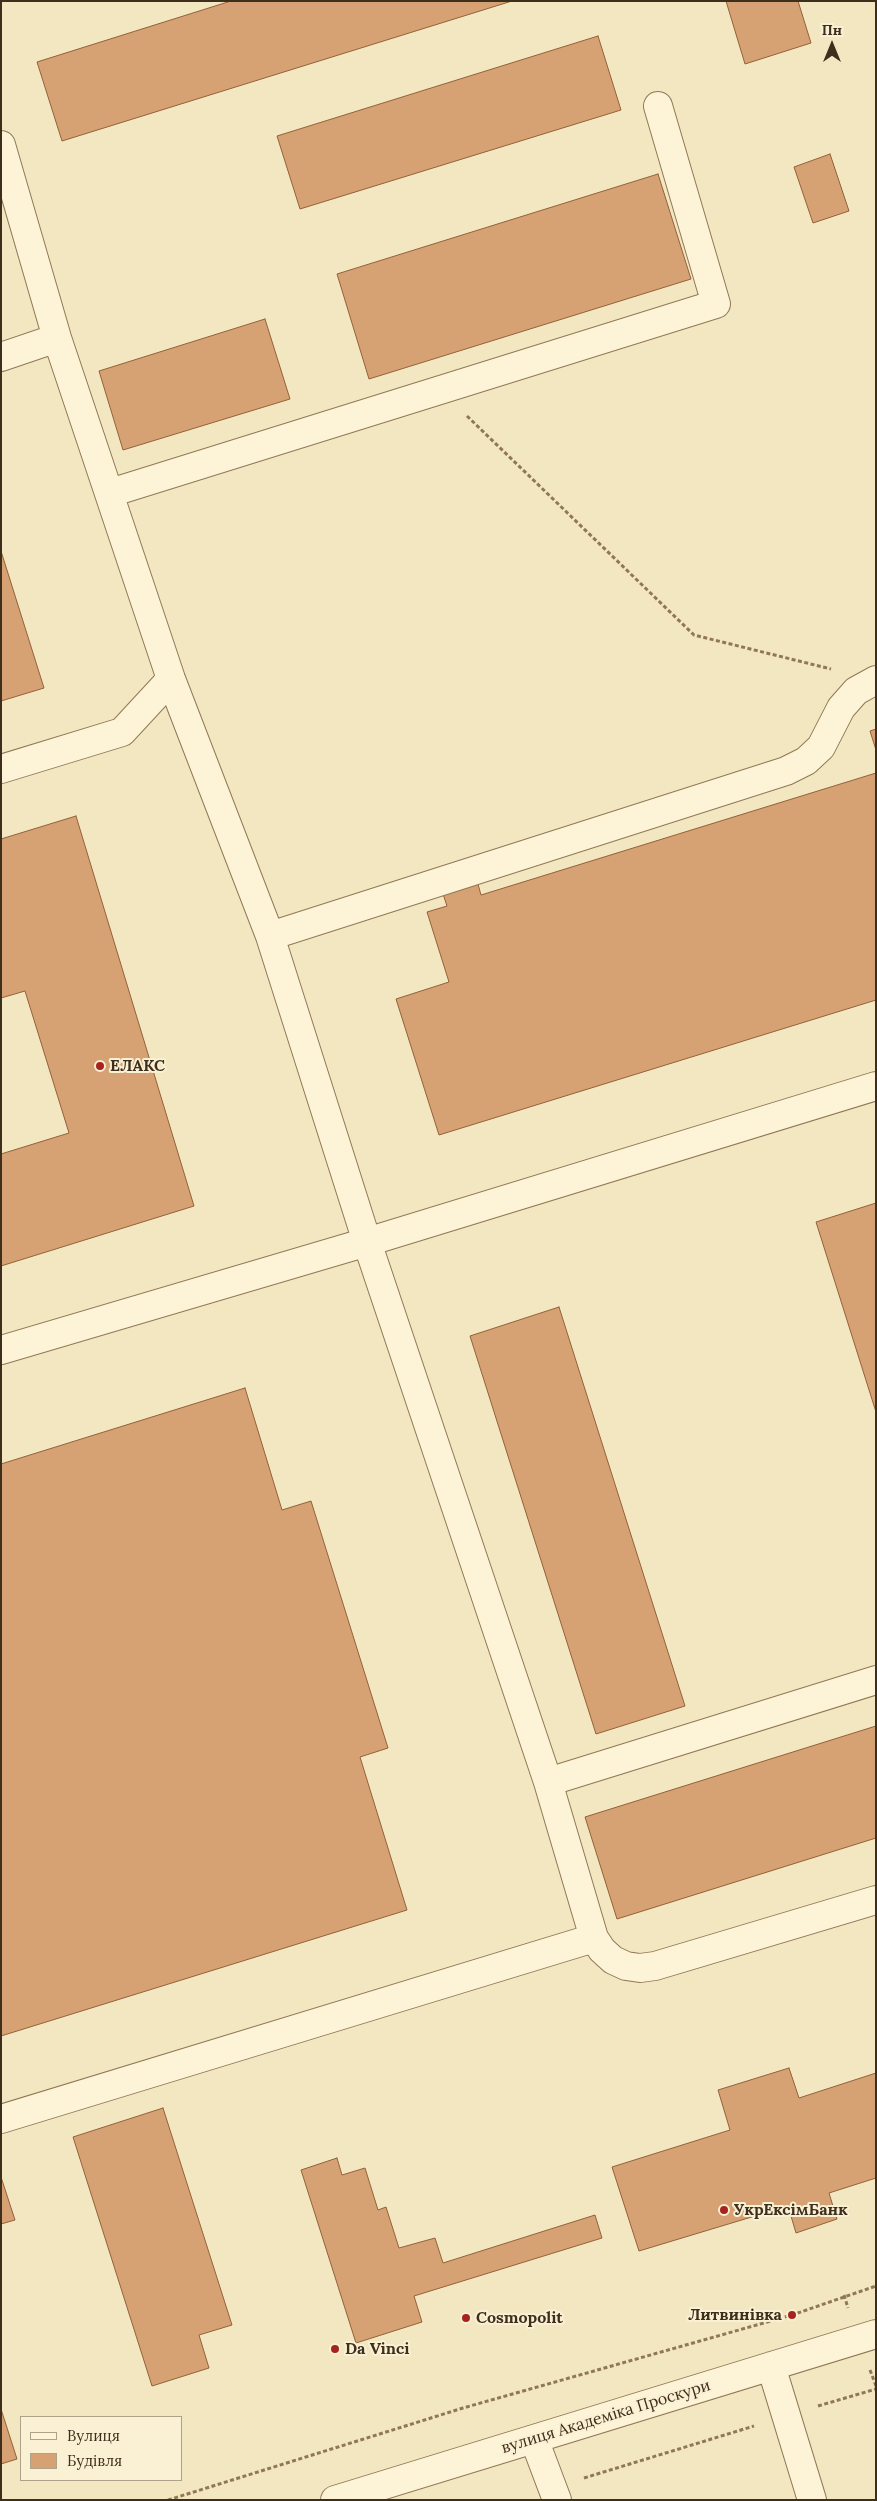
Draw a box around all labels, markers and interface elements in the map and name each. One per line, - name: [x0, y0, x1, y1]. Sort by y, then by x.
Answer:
- north arrow: [807, 20, 857, 70]
- text: Пн: [822, 21, 842, 39]
- place label: ЕЛАКС: [110, 1056, 165, 1076]
- marker: ЕЛАКС: [94, 1060, 106, 1072]
- place label: УкрЕксімБанк: [734, 2200, 848, 2220]
- marker: УкрЕксімБанк: [718, 2204, 730, 2216]
- place label: Литвинівка: [688, 2305, 782, 2325]
- place label: Cosmopolit: [476, 2308, 563, 2328]
- marker: Литвинівка: [786, 2309, 798, 2321]
- marker: Cosmopolit: [460, 2312, 472, 2324]
- place label: Da Vinci: [345, 2339, 410, 2359]
- marker: Da Vinci: [329, 2343, 341, 2355]
- street label: вулиця Академіка Проскури: [499, 2376, 713, 2458]
- legend: [20, 2416, 182, 2481]
- text: Вулиця: [67, 2426, 120, 2445]
- text: Будівля: [67, 2451, 122, 2470]

